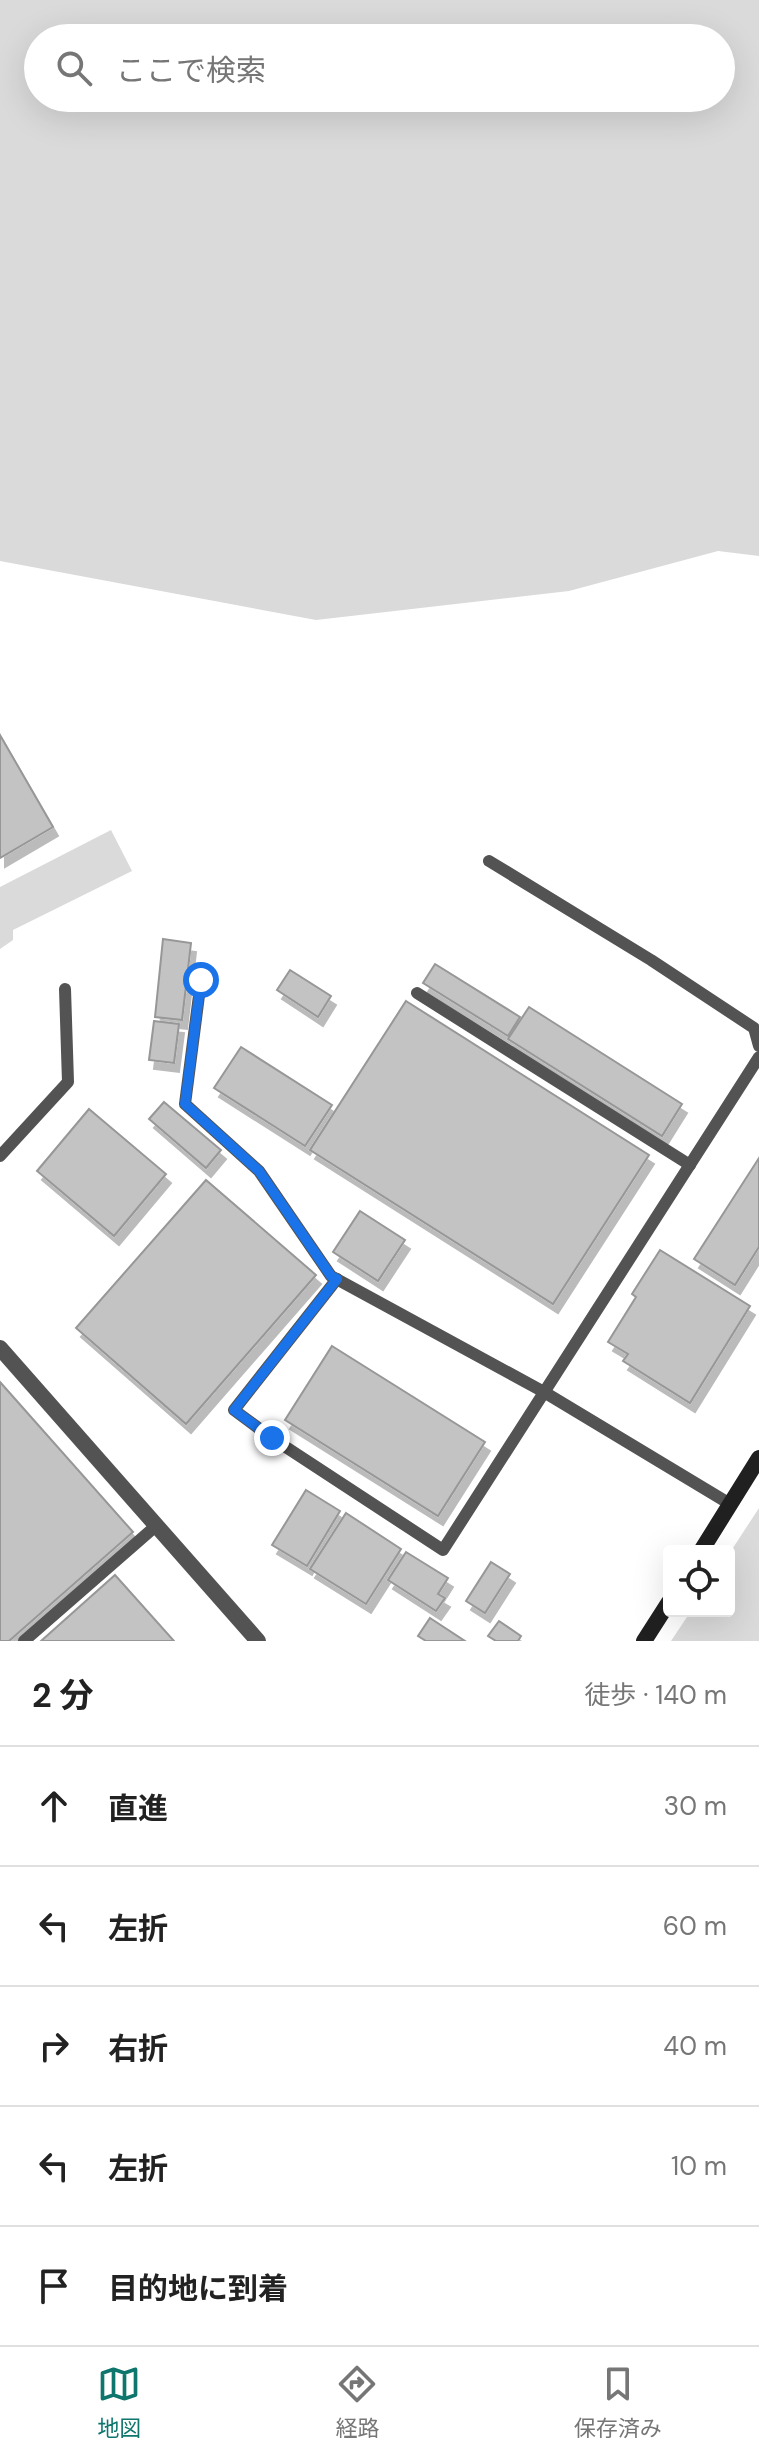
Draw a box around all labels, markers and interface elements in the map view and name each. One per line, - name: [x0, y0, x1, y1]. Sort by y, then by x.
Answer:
- search box: [24, 24, 735, 112]
- icon: search: [52, 46, 96, 90]
- text: ここで検索: [116, 51, 266, 90]
- route start: [183, 962, 219, 998]
- route end: [254, 1420, 290, 1456]
- map controls: [663, 1545, 735, 1617]
- button: locate: [663, 1545, 735, 1617]
- text: 2 分: [32, 1673, 94, 1718]
- text: 徒歩 · 140 m: [584, 1678, 727, 1712]
- icon: ahead: [32, 1784, 76, 1828]
- text: 直進: [108, 1789, 168, 1828]
- text: 30 m: [664, 1789, 727, 1823]
- icon: left: [32, 1904, 76, 1948]
- text: 左折: [108, 1909, 168, 1948]
- text: 60 m: [663, 1909, 727, 1943]
- icon: right: [32, 2024, 76, 2068]
- text: 右折: [108, 2029, 168, 2068]
- text: 40 m: [663, 2029, 727, 2063]
- icon: left: [32, 2144, 76, 2188]
- text: 左折: [108, 2149, 168, 2188]
- text: 10 m: [671, 2149, 727, 2183]
- icon: arrive: [32, 2264, 76, 2308]
- text: 目的地に到着: [108, 2269, 288, 2308]
- tab: 地図: [97, 2362, 141, 2443]
- tab: 経路: [335, 2362, 380, 2443]
- tab: 保存済み: [574, 2362, 662, 2443]

